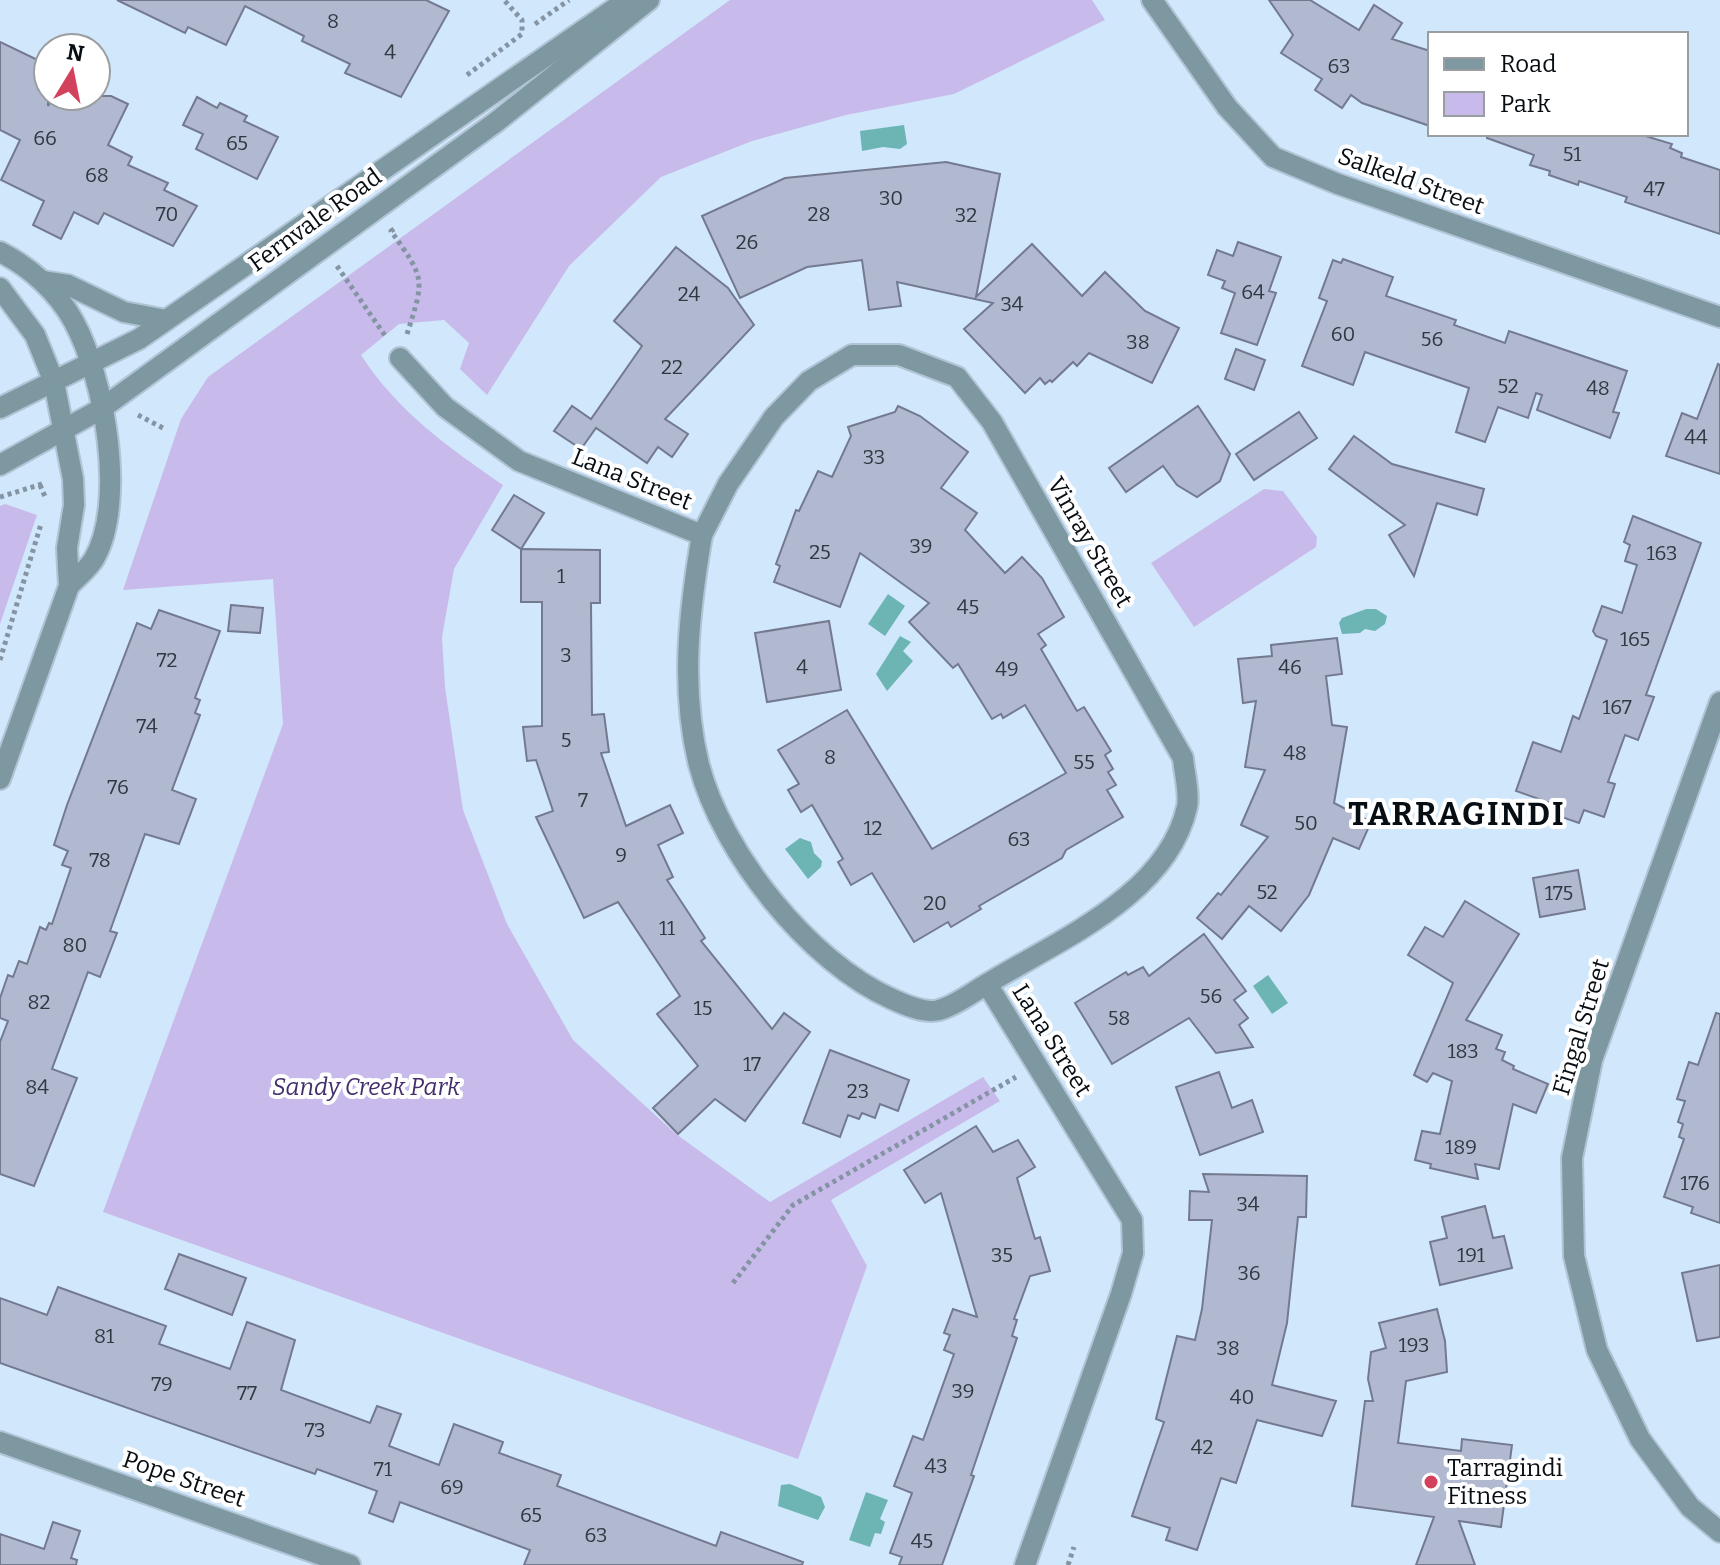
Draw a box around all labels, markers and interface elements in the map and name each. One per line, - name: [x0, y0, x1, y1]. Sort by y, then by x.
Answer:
- house number: 8: [327, 9, 339, 33]
- north arrow: [32, 32, 112, 112]
- legend: [1428, 32, 1688, 136]
- text: N: [65, 38, 86, 68]
- house number: 4: [384, 40, 396, 64]
- text: Road: [1500, 50, 1556, 78]
- house number: 63: [1328, 54, 1350, 78]
- text: Park: [1500, 90, 1551, 118]
- house number: 66: [33, 126, 57, 150]
- house number: 65: [226, 131, 248, 155]
- street label: Salkeld Street: [1334, 142, 1488, 221]
- house number: 51: [1563, 142, 1581, 166]
- house number: 68: [85, 163, 109, 187]
- street label: Fernvale Road: [243, 163, 387, 277]
- house number: 47: [1643, 177, 1665, 201]
- house number: 30: [879, 186, 903, 210]
- house number: 70: [156, 202, 178, 226]
- house number: 28: [808, 202, 830, 226]
- house number: 32: [955, 203, 977, 227]
- house number: 26: [736, 230, 758, 254]
- house number: 64: [1241, 280, 1265, 304]
- house number: 24: [678, 282, 701, 306]
- house number: 34: [1000, 292, 1024, 316]
- house number: 60: [1331, 322, 1355, 346]
- house number: 56: [1421, 327, 1443, 351]
- house number: 38: [1126, 330, 1150, 354]
- house number: 22: [661, 355, 683, 379]
- house number: 52: [1497, 374, 1519, 398]
- house number: 48: [1586, 376, 1610, 400]
- house number: 44: [1684, 425, 1708, 449]
- street label: Lana Street: [568, 442, 696, 516]
- house number: 33: [863, 445, 885, 469]
- street label: Vinray Street: [1042, 472, 1139, 612]
- house number: 39: [909, 534, 933, 558]
- house number: 25: [809, 540, 831, 564]
- house number: 163: [1647, 541, 1678, 565]
- house number: 1: [557, 564, 565, 588]
- house number: 45: [957, 595, 979, 619]
- house number: 165: [1620, 627, 1650, 651]
- house number: 3: [560, 643, 572, 667]
- house number: 72: [157, 648, 177, 672]
- house number: 4: [796, 655, 808, 679]
- house number: 46: [1278, 655, 1302, 679]
- house number: 49: [995, 657, 1019, 681]
- house number: 167: [1602, 695, 1632, 719]
- house number: 74: [136, 714, 158, 738]
- house number: 5: [561, 728, 571, 752]
- house number: 48: [1283, 741, 1307, 765]
- house number: 8: [824, 745, 836, 769]
- house number: 55: [1073, 750, 1095, 774]
- house number: 76: [107, 775, 129, 799]
- house number: 7: [578, 788, 588, 812]
- district label: TARRAGINDI: [1348, 795, 1566, 833]
- house number: 50: [1294, 811, 1318, 835]
- house number: 12: [864, 816, 883, 840]
- house number: 63: [1008, 827, 1030, 851]
- house number: 9: [615, 843, 627, 867]
- house number: 78: [89, 848, 111, 872]
- house number: 52: [1256, 880, 1278, 904]
- house number: 175: [1545, 881, 1573, 905]
- house number: 20: [923, 891, 947, 915]
- house number: 11: [659, 916, 675, 940]
- house number: 80: [63, 933, 87, 957]
- street label: Fingal Street: [1547, 955, 1615, 1099]
- street label: Lana Street: [1006, 979, 1098, 1102]
- house number: 56: [1200, 984, 1222, 1008]
- house number: 82: [28, 990, 50, 1014]
- house number: 15: [694, 996, 712, 1020]
- house number: 58: [1108, 1006, 1130, 1030]
- house number: 183: [1447, 1039, 1479, 1063]
- house number: 17: [743, 1052, 761, 1076]
- park label: Sandy Creek Park: [272, 1073, 461, 1101]
- house number: 84: [25, 1075, 49, 1099]
- house number: 23: [847, 1079, 869, 1103]
- house number: 189: [1445, 1135, 1477, 1159]
- house number: 176: [1680, 1171, 1710, 1195]
- house number: 34: [1236, 1192, 1260, 1216]
- house number: 35: [991, 1243, 1013, 1267]
- house number: 191: [1457, 1243, 1485, 1267]
- house number: 36: [1237, 1261, 1261, 1285]
- house number: 81: [94, 1324, 114, 1348]
- house number: 193: [1399, 1333, 1429, 1357]
- house number: 38: [1216, 1336, 1240, 1360]
- house number: 79: [151, 1372, 173, 1396]
- house number: 39: [951, 1379, 975, 1403]
- house number: 77: [237, 1381, 257, 1405]
- house number: 40: [1230, 1385, 1254, 1409]
- house number: 73: [304, 1418, 326, 1442]
- house number: 42: [1191, 1435, 1213, 1459]
- street label: Pope Street: [119, 1445, 249, 1513]
- house number: 43: [924, 1454, 948, 1478]
- place label: Tarragindi Fitness: [1447, 1454, 1563, 1510]
- house number: 71: [374, 1457, 392, 1481]
- marker: Tarragindi Fitness: [1422, 1473, 1440, 1491]
- house number: 69: [440, 1475, 464, 1499]
- house number: 65: [520, 1503, 542, 1527]
- house number: 63: [585, 1523, 607, 1547]
- house number: 45: [911, 1529, 933, 1553]

